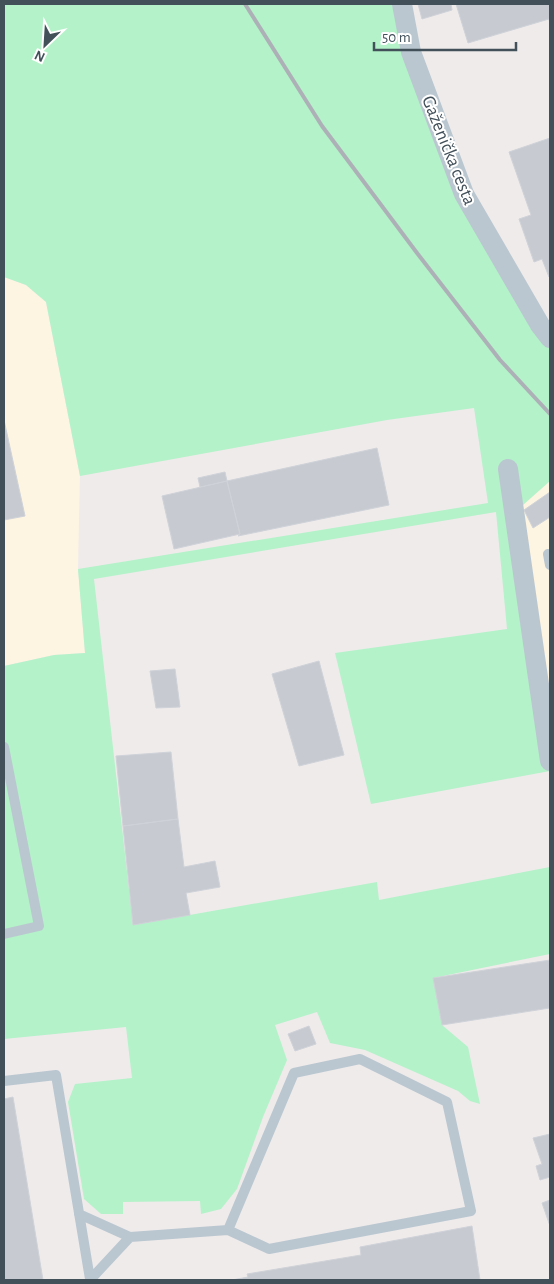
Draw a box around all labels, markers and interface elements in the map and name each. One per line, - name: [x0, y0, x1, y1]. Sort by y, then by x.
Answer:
- north arrow: [20, 20, 70, 70]
- scale bar: [374, 20, 516, 52]
- text: 50 m: [382, 30, 411, 45]
- text: N: [33, 47, 47, 64]
- street label: Gaženička cesta: [418, 93, 479, 208]

